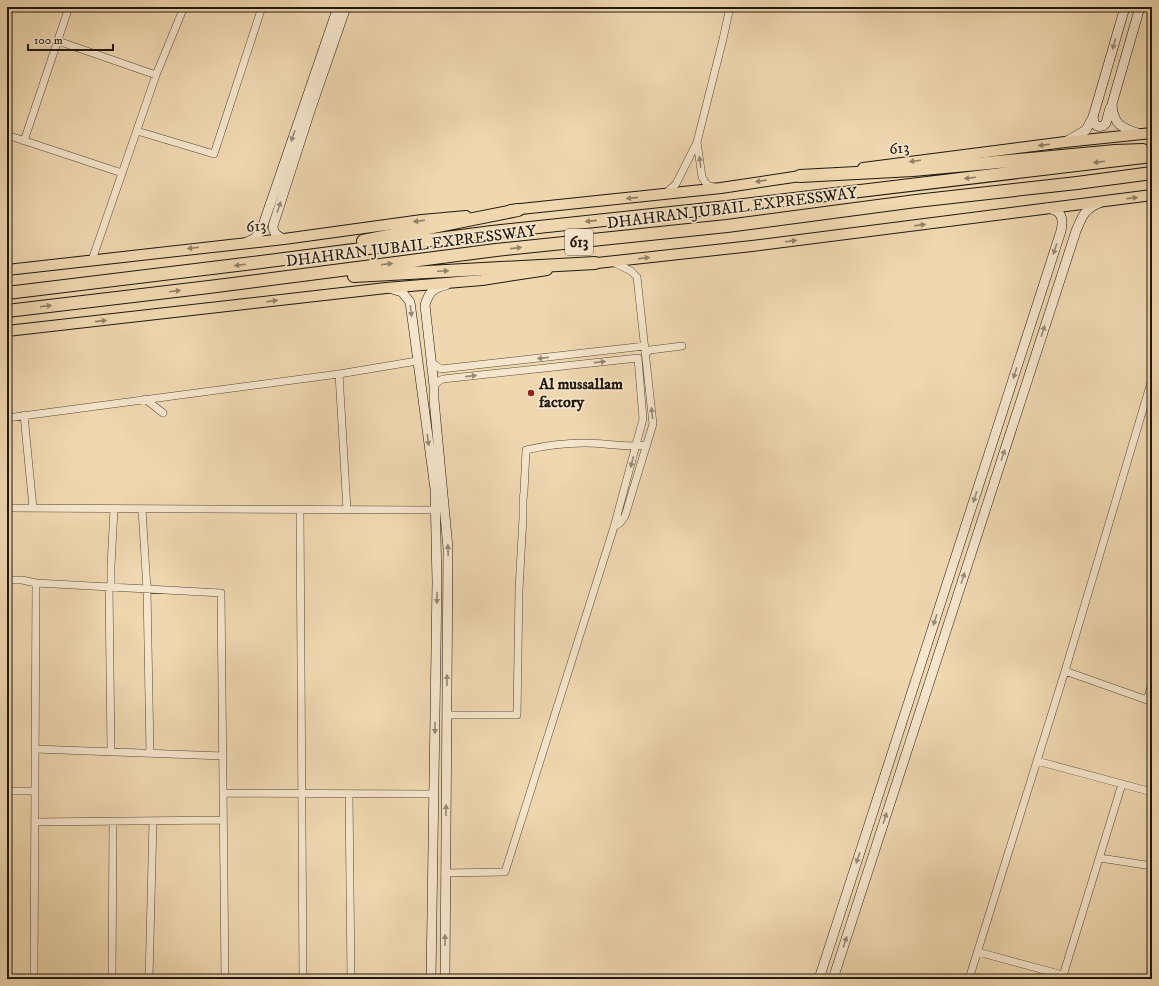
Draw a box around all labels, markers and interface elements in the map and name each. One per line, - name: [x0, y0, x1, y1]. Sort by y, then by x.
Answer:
- scale bar: [28, 26, 113, 52]
- text: 100 m: [34, 33, 63, 48]
- one-way arrow: [1111, 39, 1117, 51]
- one-way arrow: [290, 131, 296, 143]
- street label: 613: [888, 137, 910, 159]
- one-way arrow: [1038, 142, 1050, 148]
- one-way arrow: [697, 156, 703, 168]
- one-way arrow: [909, 158, 921, 164]
- one-way arrow: [1093, 159, 1105, 166]
- one-way arrow: [964, 175, 976, 181]
- one-way arrow: [755, 179, 767, 185]
- street label: DHAHRAN JUBAIL EXPRESSWAY: [606, 183, 859, 233]
- one-way arrow: [1126, 194, 1138, 201]
- one-way arrow: [626, 195, 638, 201]
- one-way arrow: [276, 200, 282, 212]
- street label: 613: [245, 215, 267, 237]
- one-way arrow: [413, 217, 425, 224]
- one-way arrow: [585, 218, 597, 225]
- street label: DHAHRAN JUBAIL EXPRESSWAY: [285, 221, 538, 271]
- one-way arrow: [914, 221, 926, 228]
- road number: 613: [565, 229, 593, 255]
- one-way arrow: [785, 238, 797, 244]
- one-way arrow: [1052, 244, 1058, 256]
- one-way arrow: [187, 245, 199, 252]
- one-way arrow: [510, 245, 522, 252]
- one-way arrow: [638, 255, 650, 262]
- one-way arrow: [381, 261, 393, 268]
- one-way arrow: [233, 262, 246, 268]
- one-way arrow: [437, 268, 450, 274]
- one-way arrow: [169, 288, 181, 294]
- one-way arrow: [266, 298, 278, 304]
- one-way arrow: [40, 303, 52, 310]
- one-way arrow: [408, 305, 414, 317]
- one-way arrow: [95, 317, 107, 324]
- one-way arrow: [1040, 325, 1046, 337]
- one-way arrow: [537, 354, 549, 361]
- one-way arrow: [594, 359, 606, 365]
- one-way arrow: [1012, 367, 1018, 379]
- one-way arrow: [465, 373, 477, 380]
- place label: Al mussallam factory: [538, 374, 623, 412]
- marker: Al mussallam factory: [526, 388, 536, 398]
- one-way arrow: [648, 407, 655, 419]
- one-way arrow: [425, 434, 432, 446]
- one-way arrow: [1000, 448, 1006, 460]
- one-way arrow: [629, 456, 635, 468]
- one-way arrow: [972, 491, 978, 503]
- one-way arrow: [444, 544, 451, 556]
- one-way arrow: [960, 572, 966, 584]
- one-way arrow: [434, 592, 440, 605]
- one-way arrow: [932, 615, 938, 627]
- one-way arrow: [444, 673, 450, 686]
- one-way arrow: [432, 722, 438, 735]
- one-way arrow: [443, 803, 449, 816]
- one-way arrow: [883, 812, 889, 824]
- one-way arrow: [855, 853, 861, 865]
- one-way arrow: [442, 933, 448, 946]
- one-way arrow: [842, 936, 848, 948]

